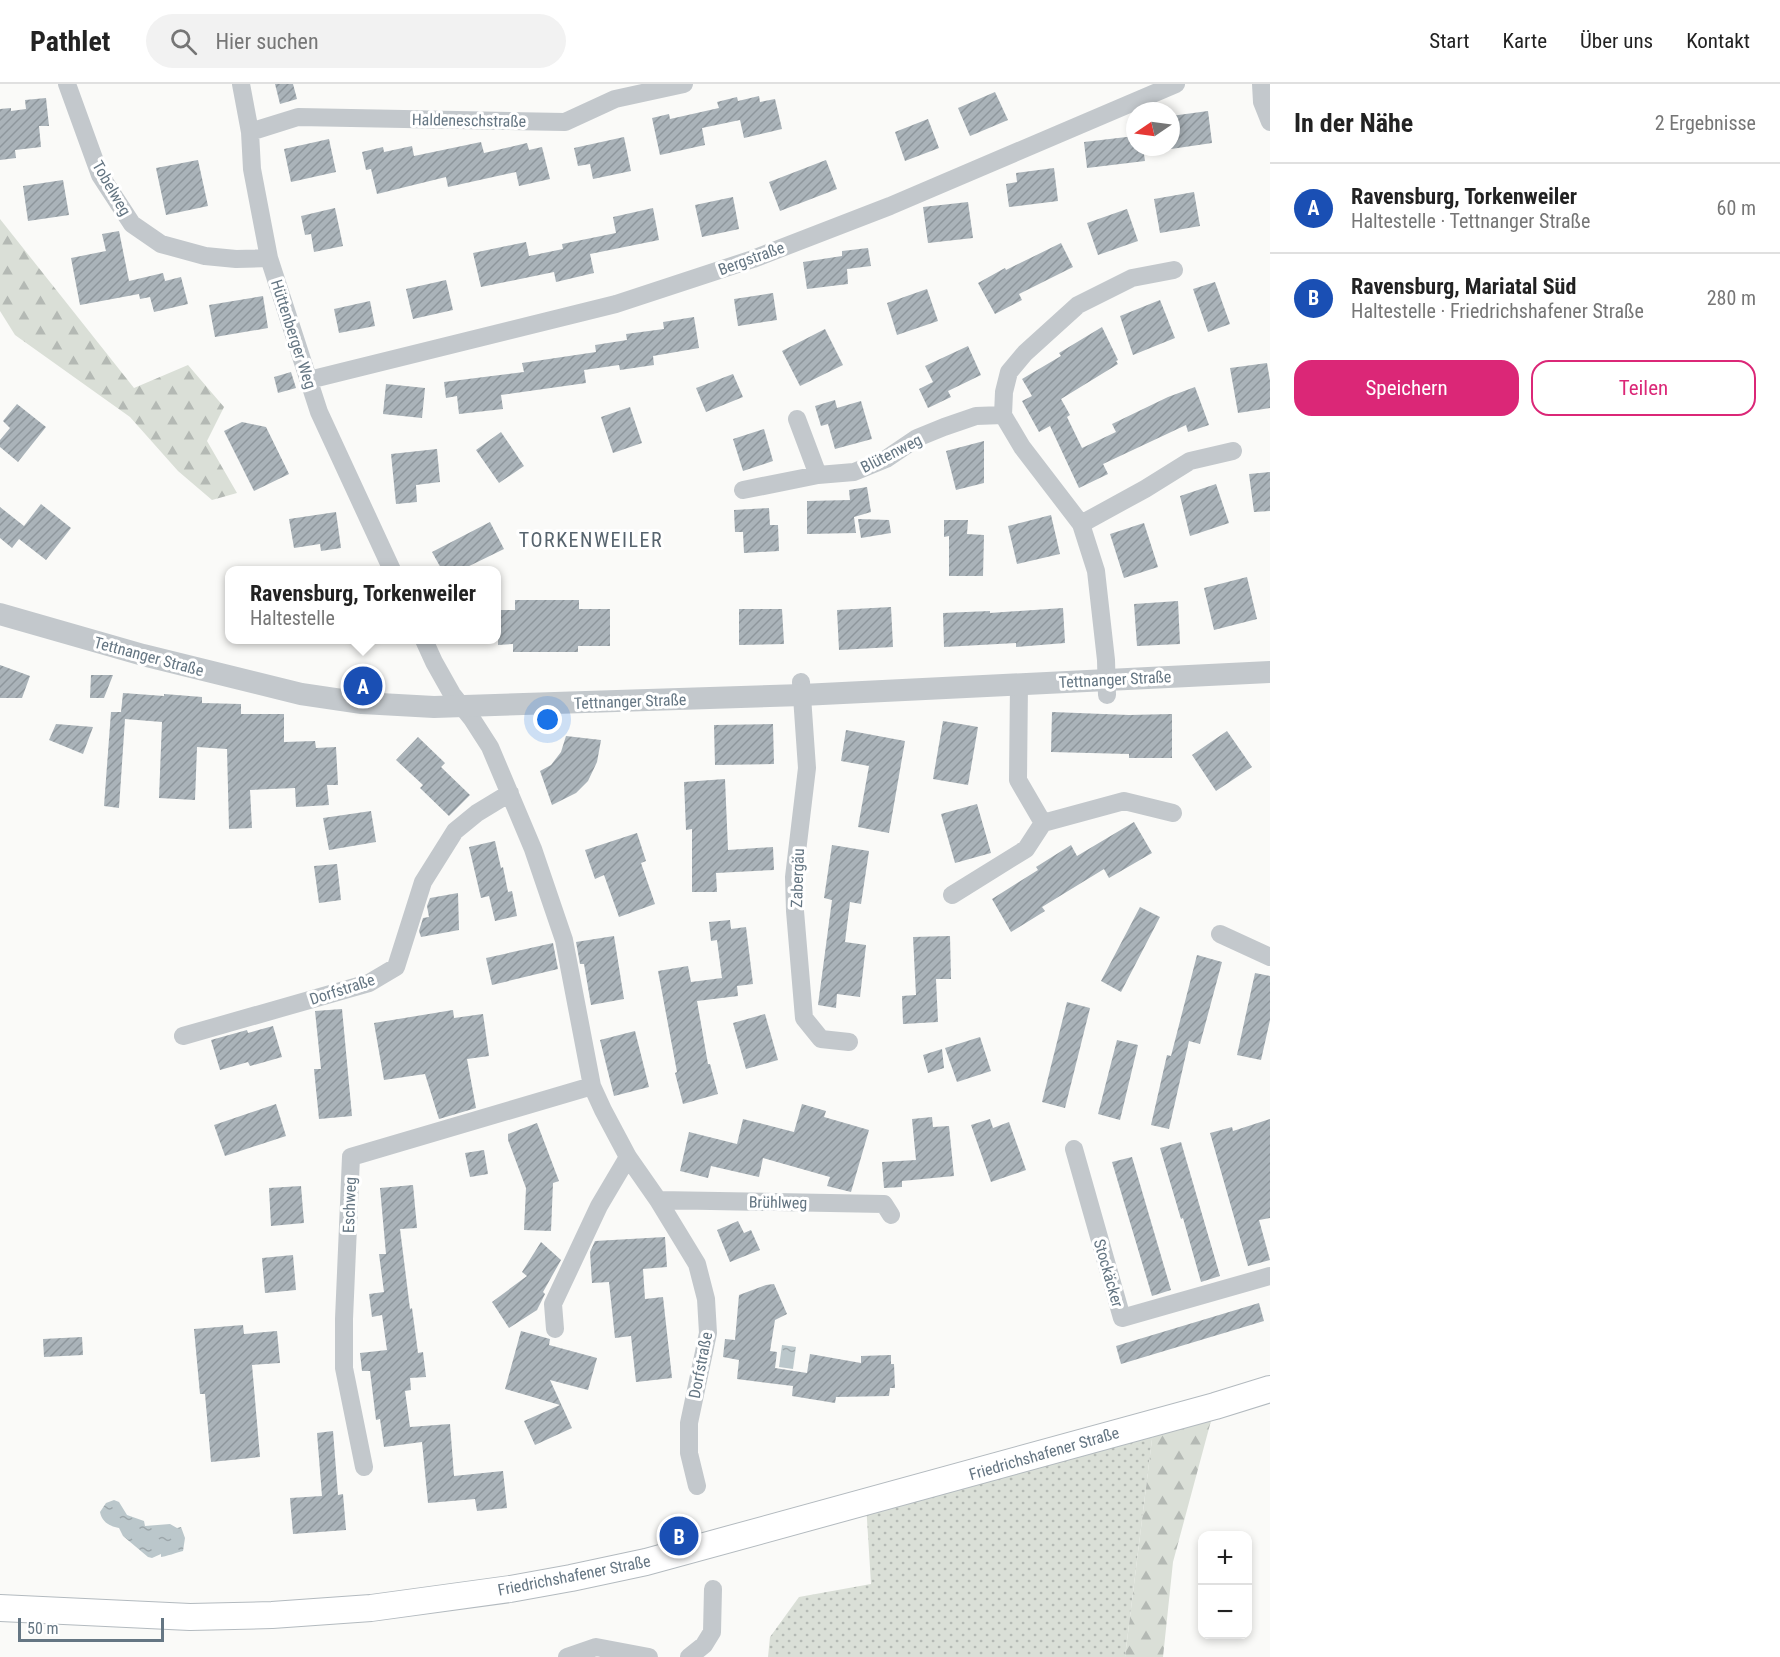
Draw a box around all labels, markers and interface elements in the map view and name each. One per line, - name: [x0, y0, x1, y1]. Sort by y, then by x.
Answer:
- search box: [146, 14, 566, 68]
- text: Pathlet: [30, 25, 110, 58]
- icon: search: [167, 25, 200, 58]
- text: Hier suchen: [215, 29, 319, 54]
- text: Start: [1429, 29, 1470, 53]
- text: Karte: [1503, 29, 1547, 53]
- text: Über uns: [1580, 29, 1653, 53]
- text: Kontakt: [1686, 29, 1750, 53]
- north arrow: [1126, 102, 1180, 156]
- text: In der Nähe: [1294, 108, 1413, 138]
- street label: Haldeneschstraße: [412, 110, 526, 131]
- text: 2 Ergebnisse: [1655, 111, 1756, 135]
- street label: Tobelweg: [88, 157, 135, 219]
- text: Ravensburg, Torkenweiler: [1351, 184, 1577, 209]
- text: A: [1308, 196, 1319, 220]
- text: 60 m: [1717, 196, 1756, 220]
- text: Haltestelle · Tettnanger Straße: [1351, 209, 1590, 233]
- street label: Bergstraße: [716, 238, 787, 279]
- text: Ravensburg, Mariatal Süd: [1351, 274, 1576, 299]
- street label: Hüttenberger Weg: [267, 277, 320, 391]
- text: B: [1308, 286, 1319, 310]
- text: 280 m: [1707, 286, 1756, 310]
- text: Haltestelle · Friedrichshafener Straße: [1351, 299, 1644, 323]
- button: Speichern: [1294, 360, 1519, 416]
- button: Teilen: [1531, 360, 1756, 416]
- street label: Blütenweg: [858, 430, 925, 477]
- district label: TORKENWEILER: [519, 528, 663, 552]
- popup: [225, 566, 501, 644]
- text: Ravensburg, Torkenweiler: [250, 581, 476, 606]
- text: Haltestelle: [250, 606, 335, 630]
- street label: Tettnanger Straße: [92, 633, 206, 680]
- pin: A: [344, 664, 382, 708]
- street label: Tettnanger Straße: [1058, 667, 1172, 692]
- street label: Tettnanger Straße: [573, 690, 687, 713]
- your location: [533, 705, 562, 734]
- street label: Zabergäu: [787, 848, 808, 908]
- street label: Dorfstraße: [307, 970, 377, 1009]
- street label: Eschweg: [339, 1177, 360, 1233]
- street label: Brühlweg: [749, 1192, 807, 1213]
- street label: Stockäcker: [1090, 1237, 1127, 1310]
- street label: Dorfstraße: [685, 1330, 716, 1400]
- street label: Friedrichshafener Straße: [967, 1423, 1121, 1484]
- pin: B: [660, 1514, 698, 1558]
- map controls: [1198, 1531, 1252, 1639]
- button: +: [1198, 1531, 1252, 1585]
- street label: Friedrichshafener Straße: [496, 1551, 652, 1600]
- button: −: [1198, 1585, 1252, 1639]
- scale bar: [18, 1615, 164, 1642]
- text: 50 m: [27, 1619, 59, 1638]

